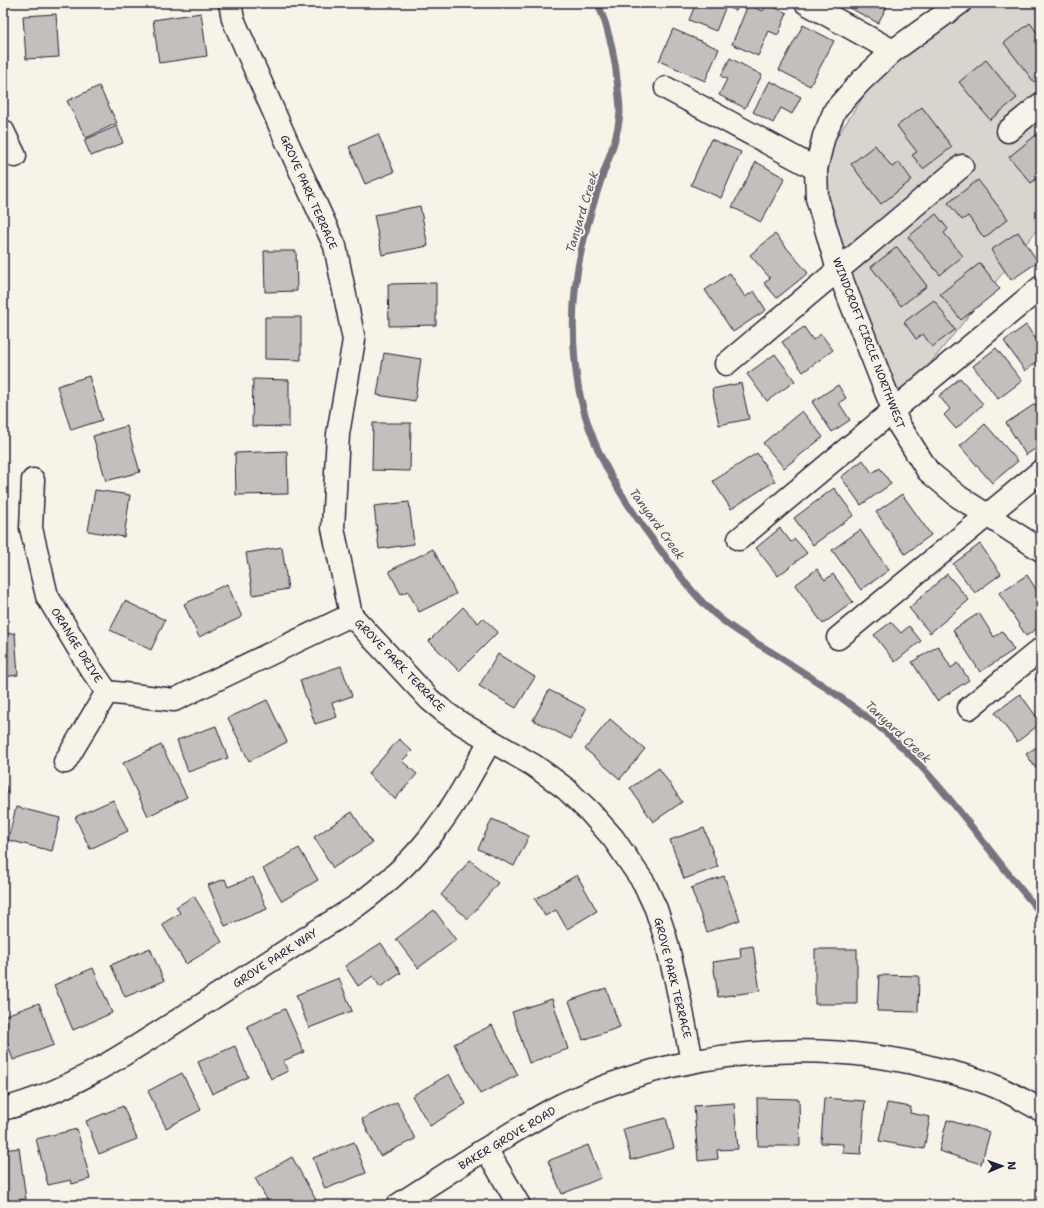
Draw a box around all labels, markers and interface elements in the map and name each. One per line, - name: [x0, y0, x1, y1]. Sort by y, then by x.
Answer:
- street label: GROVE PARK TERRACE: [276, 133, 341, 252]
- water label: Tanyard Creek: [562, 169, 602, 255]
- street label: WINDCROFT CIRCLE NORTHWEST: [829, 255, 908, 431]
- water label: Tanyard Creek: [626, 485, 688, 563]
- street label: ORANGE DRIVE: [47, 605, 106, 686]
- street label: GROVE PARK TERRACE: [351, 616, 448, 715]
- water label: Tanyard Creek: [862, 697, 934, 767]
- street label: GROVE PARK TERRACE: [650, 916, 695, 1040]
- street label: GROVE PARK WAY: [230, 925, 321, 991]
- street label: BAKER GROVE ROAD: [456, 1103, 559, 1174]
- north arrow: [982, 1146, 1022, 1186]
- text: N: [1004, 1161, 1019, 1171]

